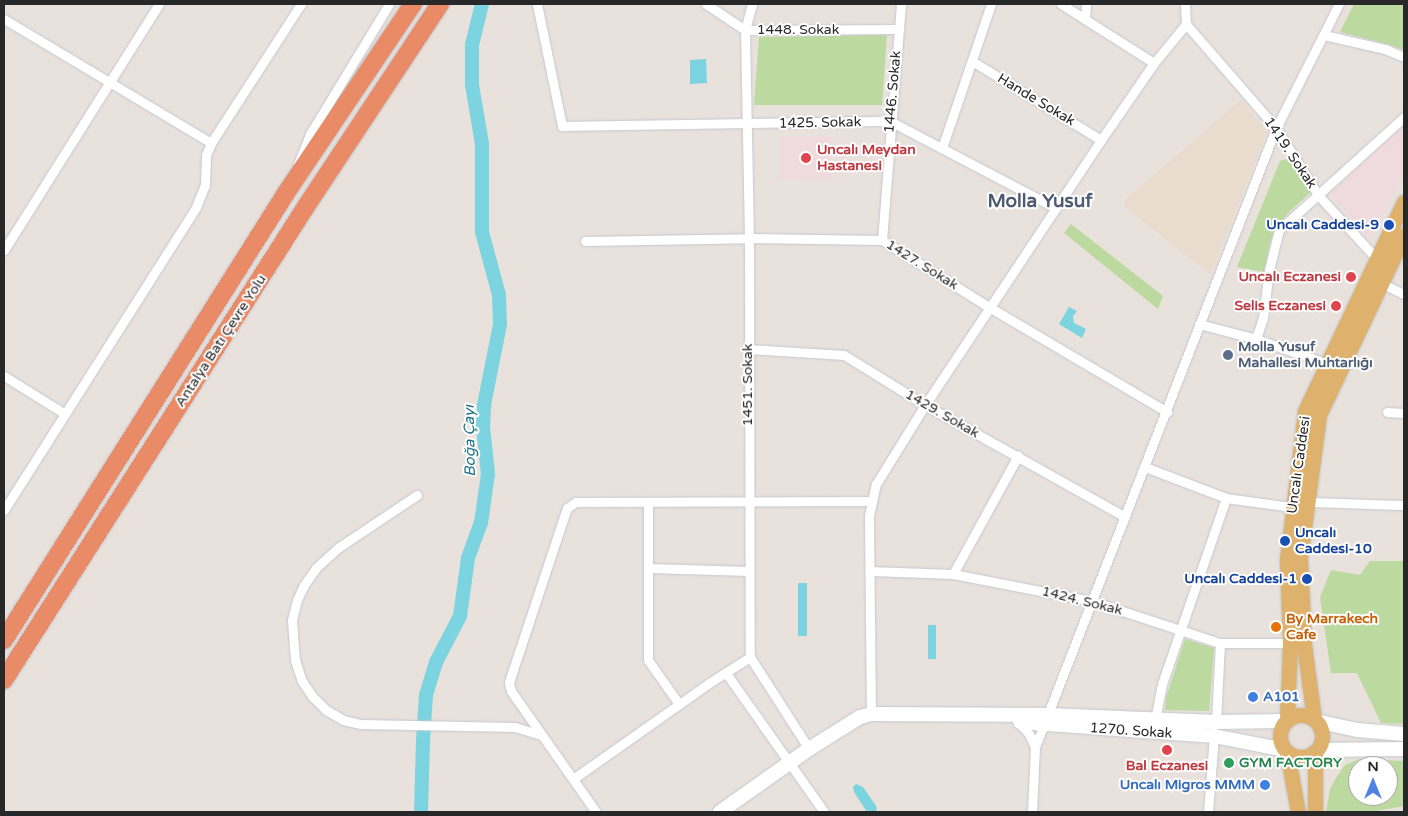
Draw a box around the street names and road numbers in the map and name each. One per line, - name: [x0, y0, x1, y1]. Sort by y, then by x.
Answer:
- street label: 1448. Sokak: [757, 22, 839, 38]
- street label: 1446. Sokak: [881, 50, 905, 134]
- street label: Hande Sokak: [994, 70, 1078, 130]
- street label: 1425. Sokak: [779, 114, 861, 132]
- street label: 1419. Sokak: [1260, 114, 1320, 192]
- street label: 1427. Sokak: [883, 236, 961, 294]
- street label: Antalya Batı Çevre Yolu: [172, 272, 270, 410]
- street label: 1451. Sokak: [740, 344, 756, 426]
- street label: 1429. Sokak: [902, 386, 982, 442]
- street label: Uncalı Caddesi: [1284, 415, 1314, 515]
- street label: 1424. Sokak: [1040, 583, 1124, 619]
- street label: 1270. Sokak: [1089, 720, 1173, 742]

